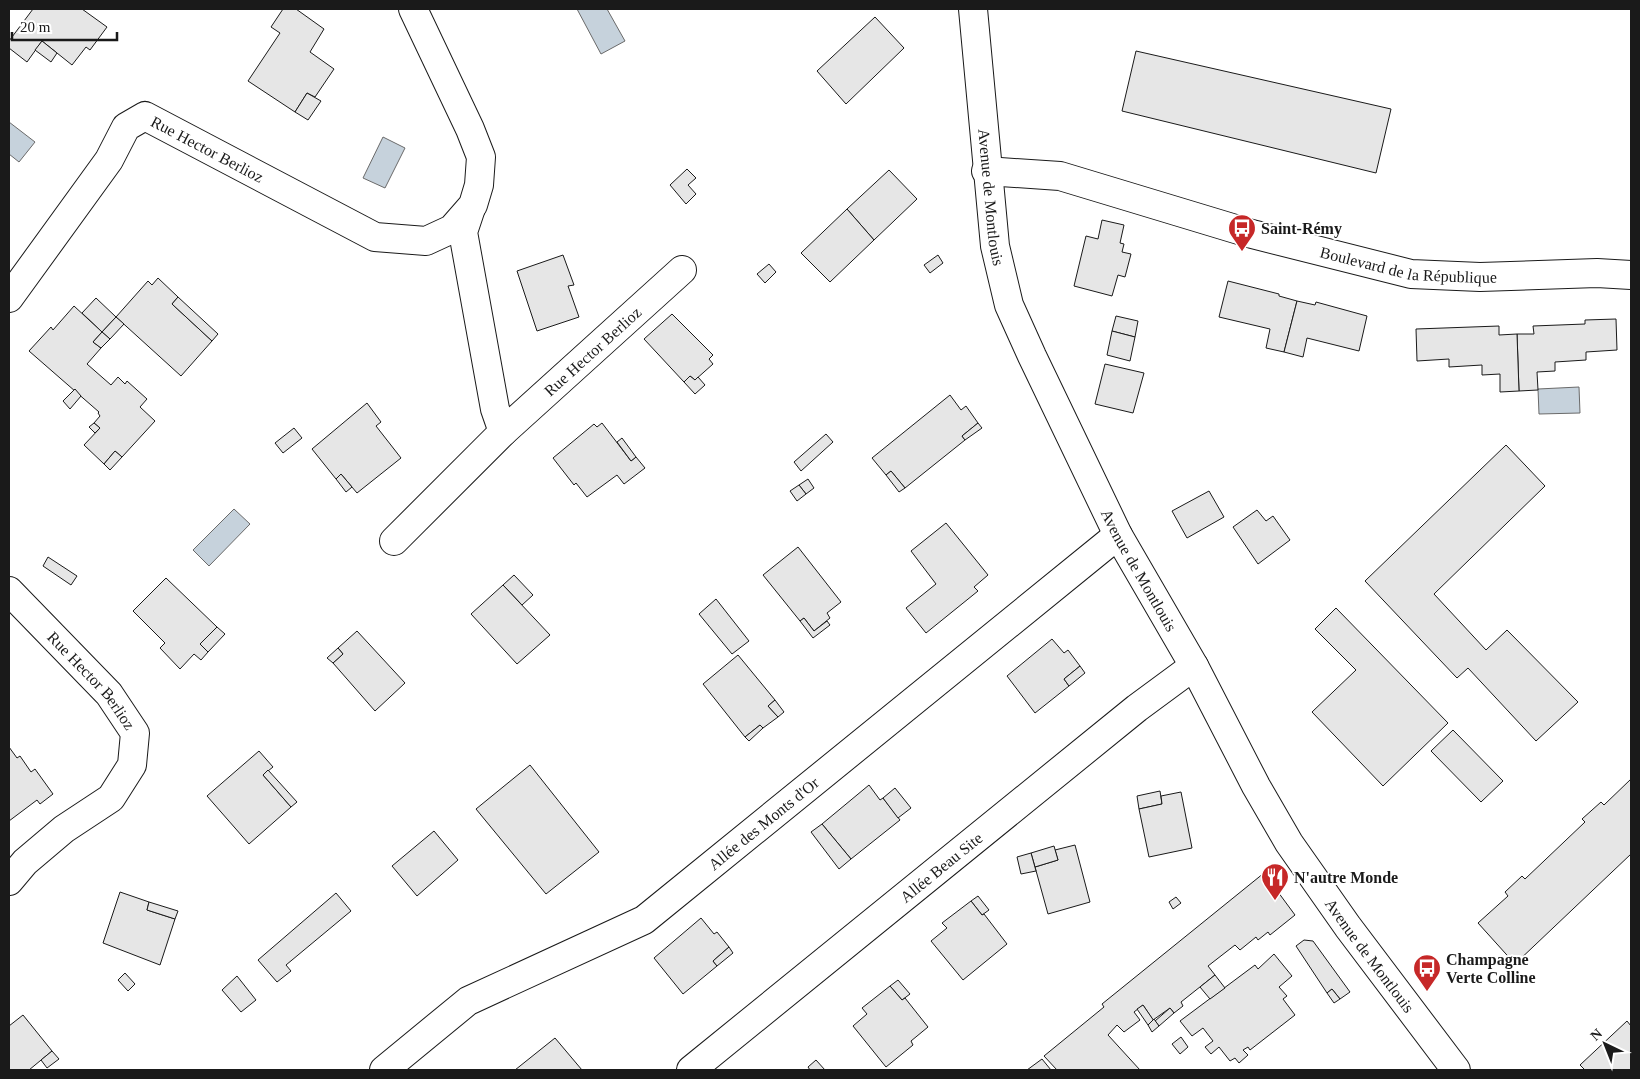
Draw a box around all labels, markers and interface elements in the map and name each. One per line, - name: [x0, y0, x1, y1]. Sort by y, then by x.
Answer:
- scale bar: [12, 10, 118, 42]
- text: 20 m: [20, 19, 51, 35]
- street label: Rue Hector Berlioz: [148, 113, 266, 186]
- street label: Avenue de Montlouis: [975, 128, 1007, 267]
- bus stop icon: Saint-Rémy: [1227, 213, 1257, 252]
- place label: Saint-Rémy: [1261, 220, 1342, 238]
- street label: Boulevard de la République: [1318, 243, 1497, 287]
- street label: Rue Hector Berlioz: [541, 303, 645, 400]
- street label: Avenue de Montlouis: [1098, 506, 1180, 634]
- street label: Rue Hector Berlioz: [44, 628, 138, 733]
- street label: Allée des Monts d'Or: [705, 773, 822, 873]
- street label: Allée Beau Site: [897, 829, 986, 906]
- restaurant icon: N'autre Monde: [1260, 862, 1290, 901]
- place label: N'autre Monde: [1294, 869, 1398, 886]
- street label: Avenue de Montlouis: [1322, 895, 1417, 1016]
- place label: Champagne Verte Colline: [1446, 951, 1536, 986]
- bus stop icon: Champagne Verte Colline: [1412, 953, 1442, 992]
- north arrow: [1580, 1019, 1630, 1069]
- text: N: [1588, 1026, 1605, 1044]

